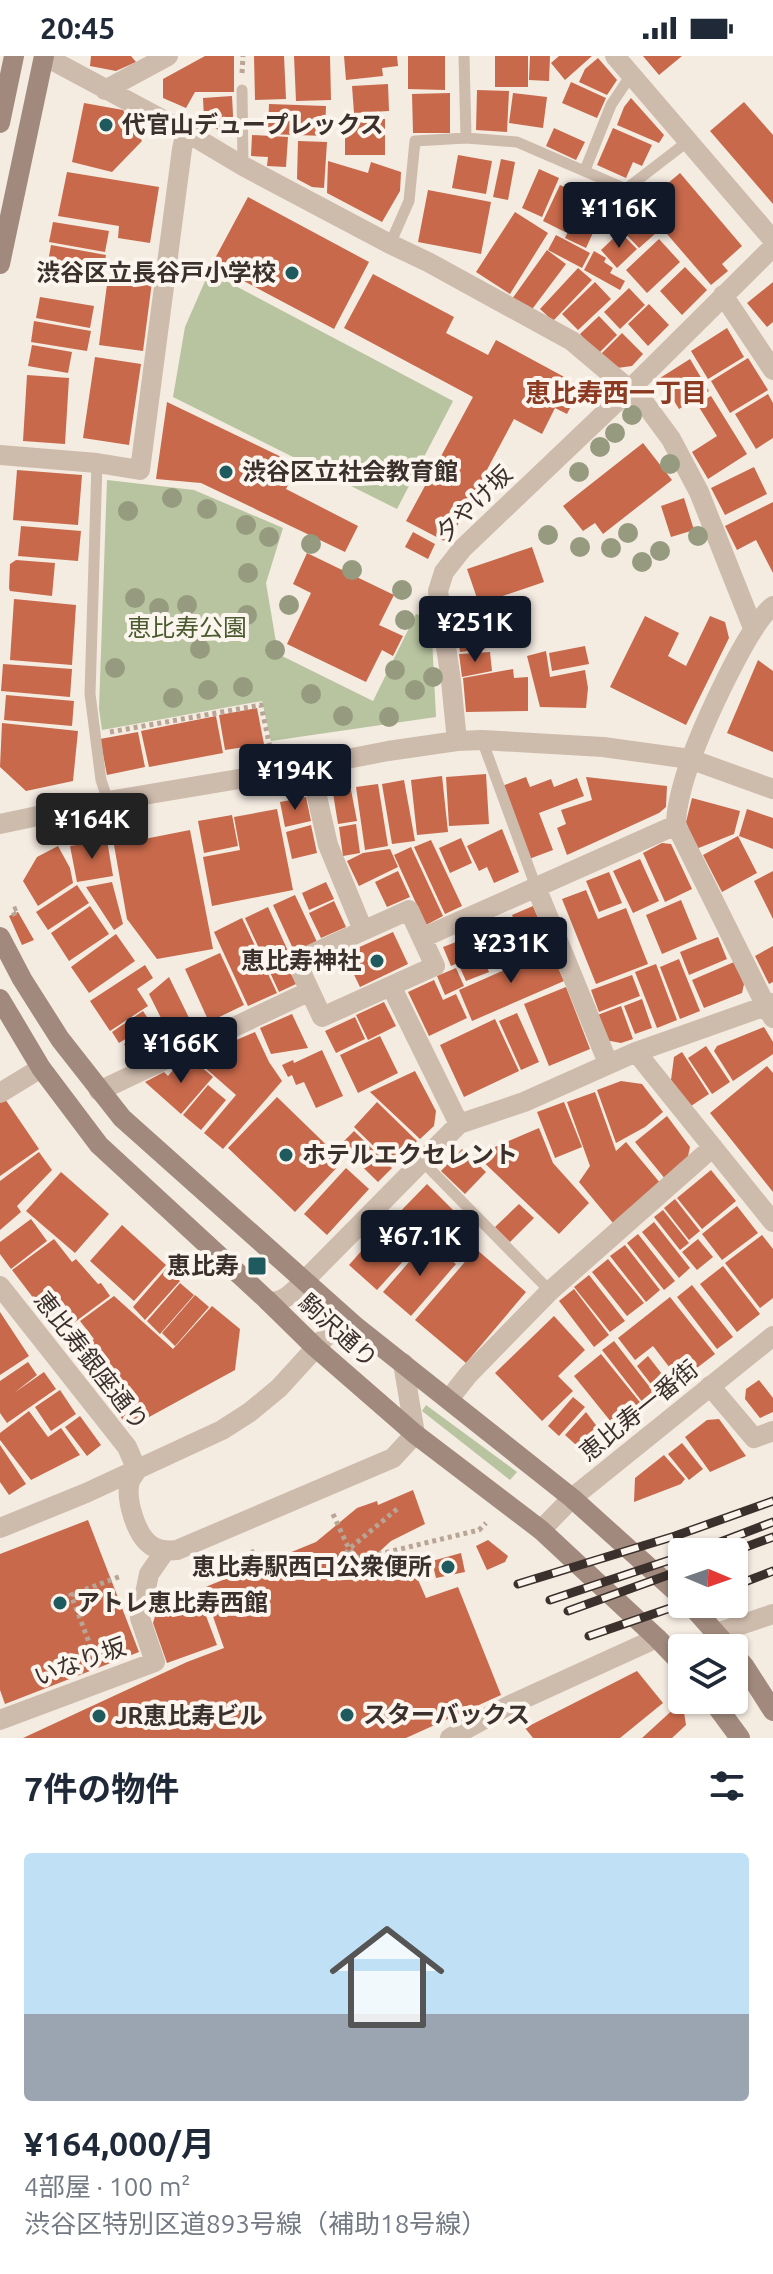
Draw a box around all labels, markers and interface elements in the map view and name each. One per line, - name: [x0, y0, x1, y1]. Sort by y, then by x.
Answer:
- text: 20:45: [40, 11, 115, 45]
- place label: 代官山デュープレックス: [122, 111, 384, 138]
- marker: 代官山デュープレックス: [97, 116, 115, 134]
- pin: ¥116K: [563, 182, 675, 250]
- text: ¥116K: [581, 193, 657, 222]
- place label: 渋谷区立長谷戸小学校: [36, 259, 276, 286]
- marker: 渋谷区立長谷戸小学校: [283, 264, 301, 282]
- district label: 恵比寿西一丁目: [525, 378, 707, 407]
- place label: 渋谷区立社会教育館: [242, 458, 458, 485]
- street label: 夕やけ坂: [430, 460, 517, 547]
- marker: 渋谷区立社会教育館: [217, 463, 235, 481]
- pin: ¥251K: [419, 596, 531, 664]
- text: ¥251K: [437, 607, 513, 636]
- park label: 恵比寿公園: [127, 614, 247, 641]
- pin: ¥194K: [239, 744, 351, 812]
- text: ¥194K: [257, 755, 333, 784]
- pin: ¥164K: [36, 793, 148, 861]
- text: ¥164K: [54, 804, 130, 833]
- pin: ¥231K: [455, 917, 567, 985]
- text: ¥231K: [473, 928, 549, 957]
- place label: 恵比寿神社: [241, 947, 361, 974]
- marker: 恵比寿神社: [368, 952, 386, 970]
- pin: ¥166K: [125, 1017, 237, 1085]
- text: ¥166K: [143, 1028, 219, 1057]
- place label: ホテルエクセレント: [302, 1141, 518, 1168]
- marker: ホテルエクセレント: [277, 1146, 295, 1164]
- pin: ¥67.1K: [355, 1210, 485, 1278]
- text: ¥67.1K: [379, 1221, 461, 1250]
- place label: 恵比寿: [167, 1252, 239, 1279]
- marker: 恵比寿: [246, 1255, 268, 1277]
- street label: 恵比寿銀座通り: [29, 1286, 154, 1435]
- street label: 駒沢通り: [294, 1288, 383, 1373]
- street label: 恵比寿一番街: [574, 1355, 703, 1466]
- north arrow: [668, 1538, 748, 1618]
- map controls: [668, 1538, 748, 1714]
- place label: 恵比寿駅西口公衆便所: [192, 1553, 432, 1580]
- marker: 恵比寿駅西口公衆便所: [439, 1558, 457, 1576]
- place label: アトレ恵比寿西館: [76, 1589, 268, 1616]
- marker: アトレ恵比寿西館: [51, 1594, 69, 1612]
- street label: いなり坂: [30, 1632, 130, 1691]
- button: layers: [668, 1634, 748, 1714]
- place label: スターバックス: [363, 1701, 530, 1728]
- place label: JR恵比寿ビル: [115, 1702, 263, 1729]
- marker: スターバックス: [338, 1706, 356, 1724]
- marker: JR恵比寿ビル: [90, 1707, 108, 1725]
- icon: filters: [705, 1764, 749, 1808]
- text: 7件の物件: [24, 1769, 179, 1807]
- icon: home: [315, 1905, 459, 2049]
- text: ¥164,000/月: [24, 2124, 215, 2162]
- text: 4部屋 · 100 m²: [24, 2172, 191, 2201]
- text: 渋谷区特別区道893号線（補助18号線）: [24, 2209, 487, 2238]

